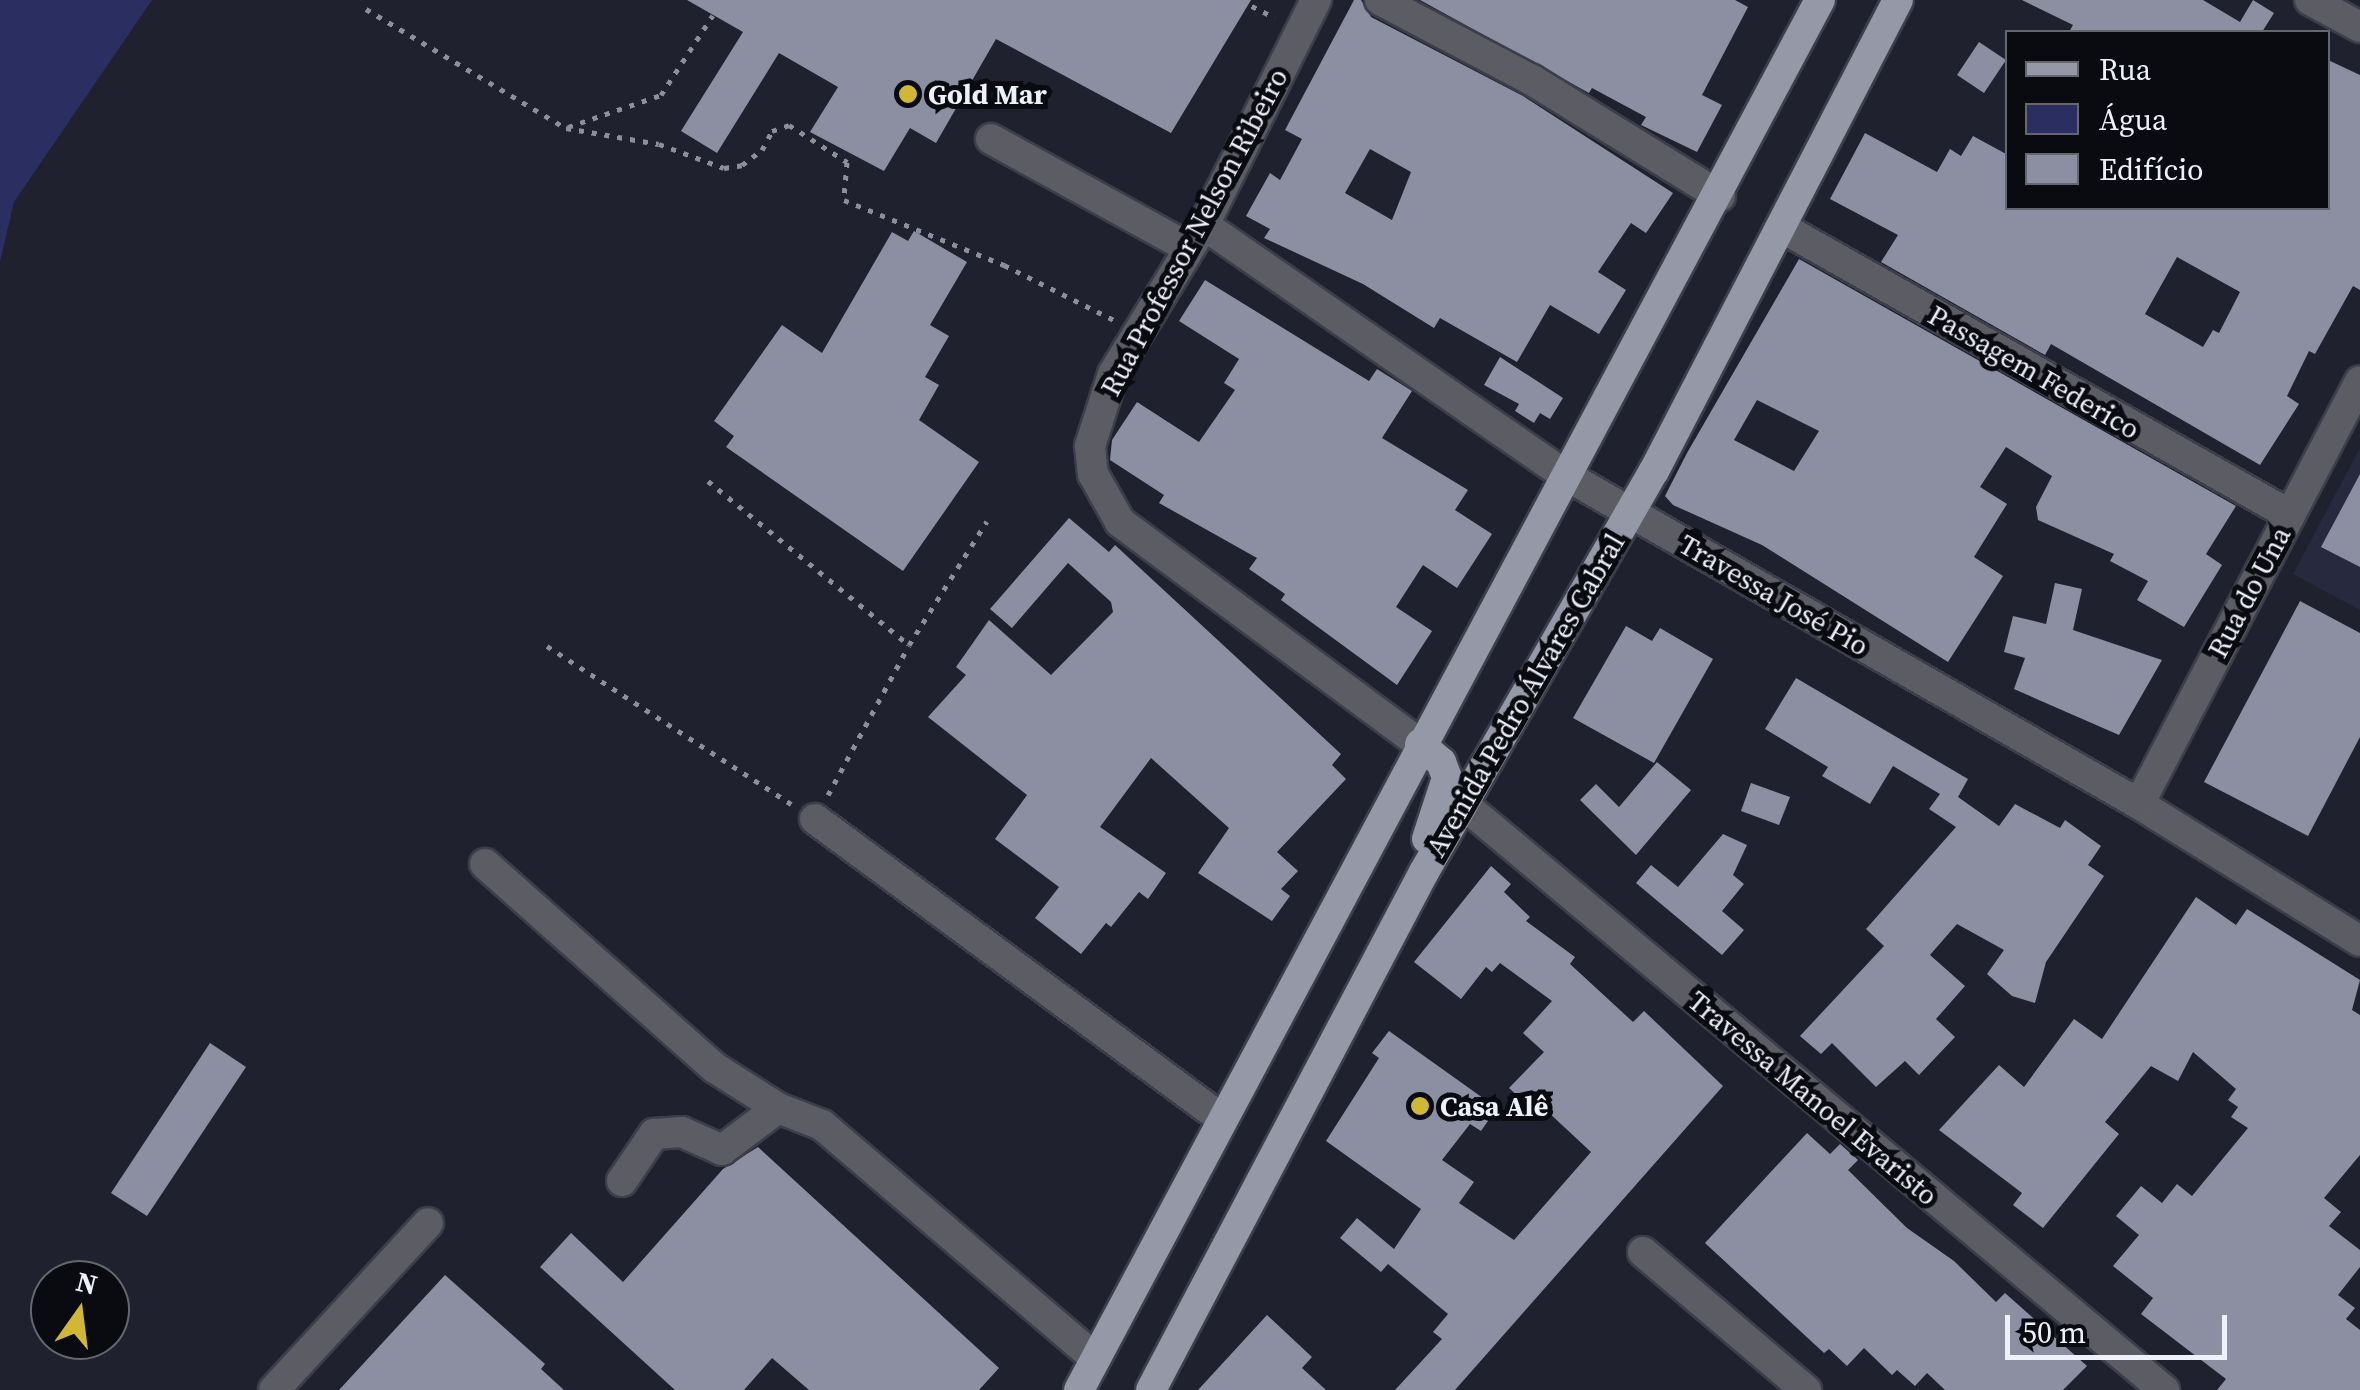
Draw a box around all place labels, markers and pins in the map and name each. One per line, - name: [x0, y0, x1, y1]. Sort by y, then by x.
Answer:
- place label: Gold Mar: [928, 77, 1047, 111]
- marker: Gold Mar: [897, 83, 919, 105]
- place label: Casa Alê: [1440, 1089, 1548, 1123]
- marker: Casa Alê: [1409, 1095, 1431, 1117]

